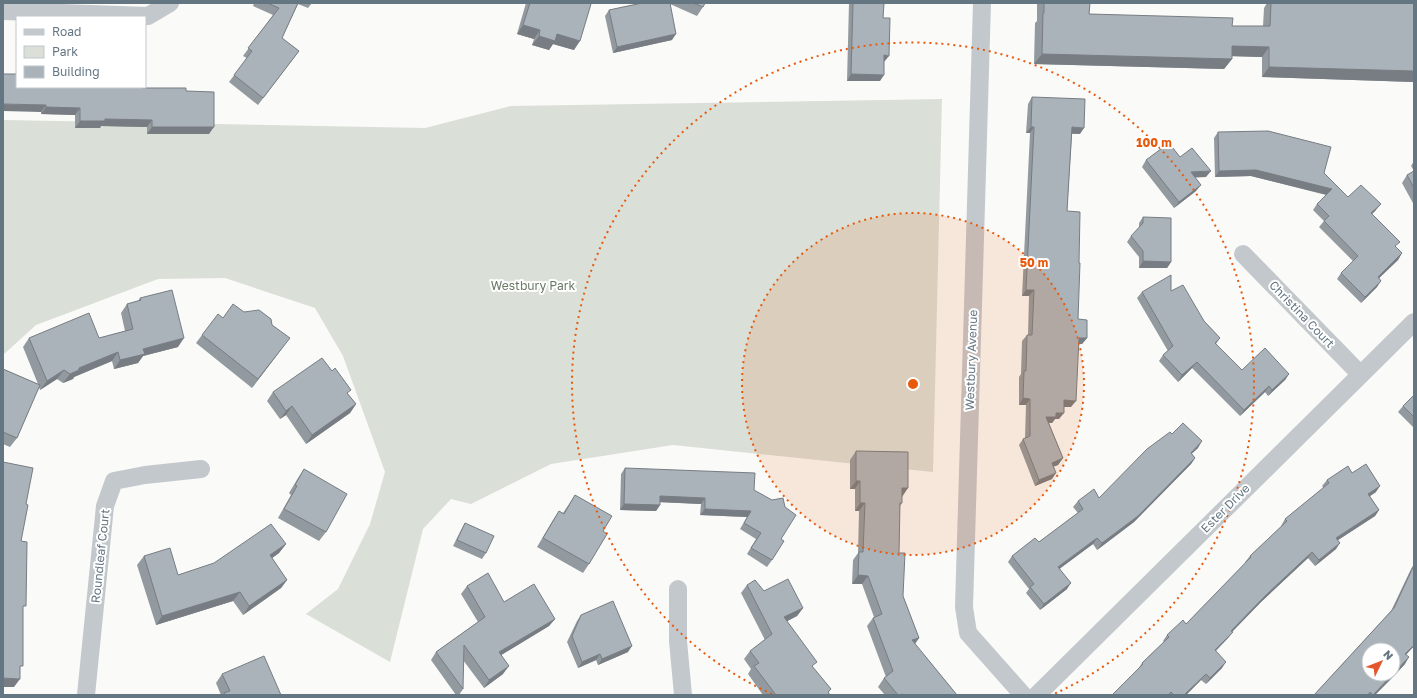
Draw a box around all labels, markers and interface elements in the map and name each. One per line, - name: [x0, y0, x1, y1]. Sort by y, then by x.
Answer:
- legend: [16, 16, 146, 88]
- text: Road: [52, 24, 81, 39]
- text: Park: [52, 44, 78, 59]
- text: Building: [52, 64, 100, 79]
- text: 100 m: [1136, 135, 1172, 150]
- text: 50 m: [1020, 255, 1048, 270]
- street label: Christina Court: [1266, 277, 1338, 351]
- park label: Westbury Park: [491, 278, 575, 293]
- street label: Westbury Avenue: [962, 309, 980, 411]
- centre of rings: [906, 377, 920, 391]
- street label: Ester Drive: [1197, 480, 1253, 536]
- street label: Roundleaf Court: [88, 508, 112, 604]
- north arrow: [1361, 642, 1401, 682]
- text: N: [1381, 647, 1396, 662]

